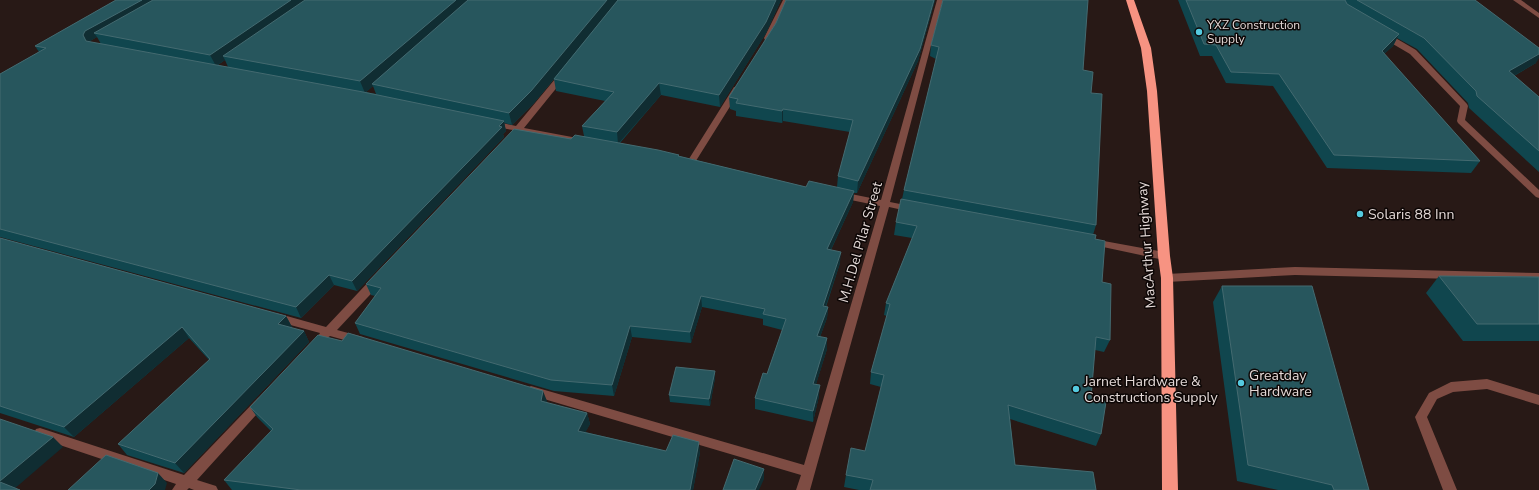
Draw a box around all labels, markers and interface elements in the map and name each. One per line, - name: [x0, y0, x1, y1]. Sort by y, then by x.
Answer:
- place label: YXZ Construction Supply: [1206, 17, 1300, 47]
- marker: YXZ Construction Supply: [1194, 27, 1204, 37]
- street label: M.H.Del Pilar Street: [834, 179, 887, 305]
- street label: MacArthur Highway: [1133, 180, 1160, 309]
- place label: Solaris 88 Inn: [1368, 205, 1454, 224]
- marker: Solaris 88 Inn: [1355, 209, 1365, 219]
- place label: Greatday Hardware: [1249, 366, 1312, 401]
- place label: Jarnet Hardware & Constructions Supply: [1083, 372, 1219, 407]
- marker: Greatday Hardware: [1236, 378, 1246, 388]
- marker: Jarnet Hardware & Constructions Supply: [1071, 384, 1081, 394]

